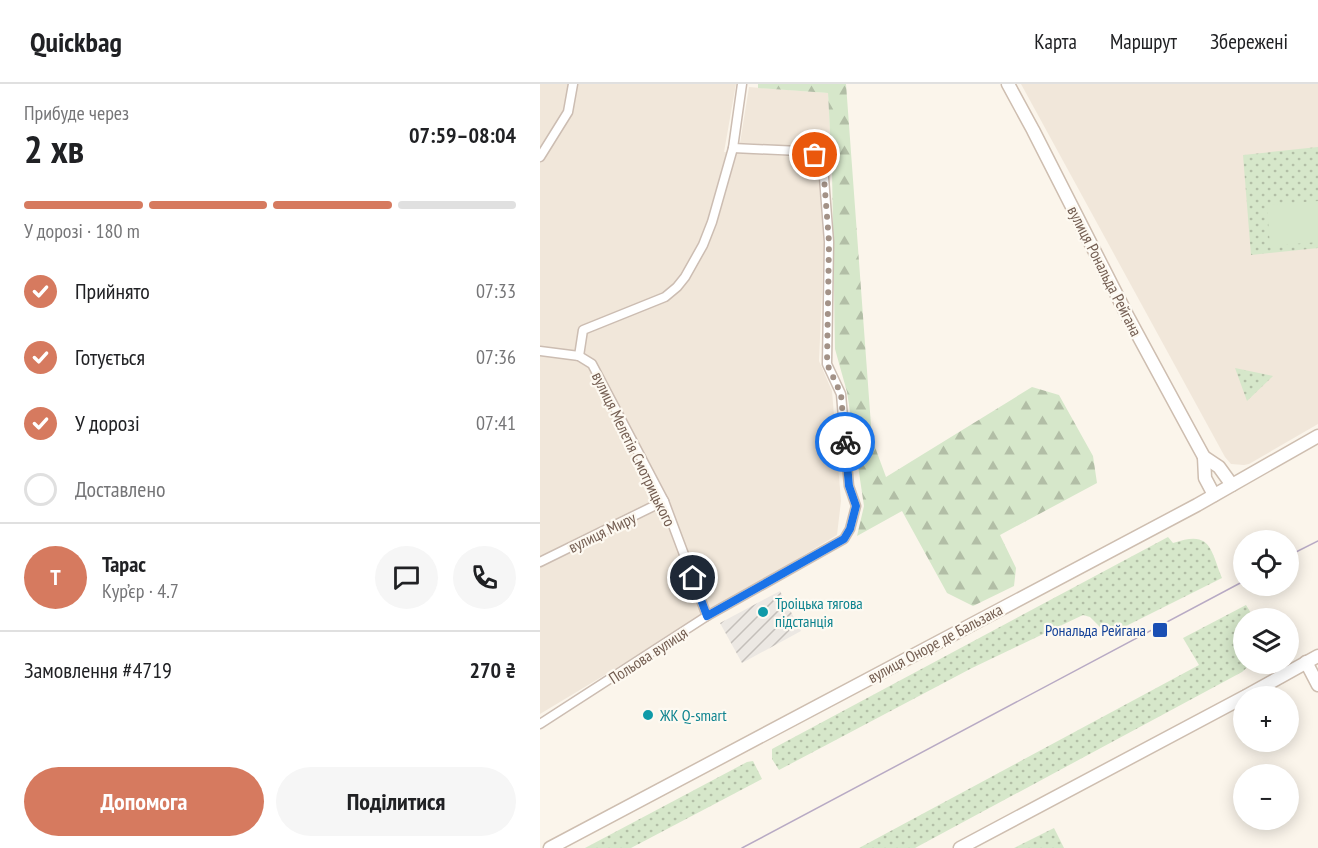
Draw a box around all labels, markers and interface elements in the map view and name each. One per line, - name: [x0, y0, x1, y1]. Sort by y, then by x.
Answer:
- text: Quickbag: [30, 23, 122, 60]
- text: Карта: [1034, 28, 1077, 55]
- text: Маршрут: [1110, 28, 1177, 55]
- text: Збережені: [1210, 28, 1288, 55]
- text: Прибуде через: [24, 100, 129, 126]
- text: 07:59–08:04: [409, 121, 516, 149]
- text: 2 хв: [24, 123, 84, 174]
- pin: [789, 129, 840, 180]
- icon: bag: [798, 138, 831, 171]
- street label: вулиця Рональда Рейгана: [1064, 203, 1146, 339]
- text: У дорозі · 180 m: [24, 218, 140, 244]
- icon: check: [24, 275, 57, 308]
- text: Прийнято: [75, 277, 150, 305]
- text: 07:33: [476, 278, 516, 304]
- icon: check: [24, 341, 57, 374]
- text: Готується: [75, 343, 145, 371]
- text: 07:36: [476, 344, 516, 370]
- street label: вулиця Мелетія Смотрицького: [588, 369, 680, 530]
- icon: check: [24, 407, 57, 440]
- text: У дорозі: [75, 409, 140, 437]
- text: 07:41: [476, 410, 516, 436]
- courier: [815, 412, 875, 472]
- icon: bike: [829, 426, 862, 459]
- text: Доставлено: [75, 475, 165, 503]
- street label: вулиця Миру: [565, 507, 639, 557]
- map controls: [1233, 530, 1299, 830]
- button: locate: [1233, 530, 1299, 596]
- button: chat: [375, 546, 438, 609]
- button: phone: [453, 546, 516, 609]
- text: Тарас: [102, 550, 146, 578]
- pin: [667, 552, 718, 603]
- icon: home: [676, 561, 709, 594]
- text: Т: [50, 563, 61, 591]
- text: Кур’єр · 4.7: [102, 578, 179, 604]
- place label: Троiцька тягова пiдстанцiя: [775, 593, 863, 631]
- street label: вулиця Оноре де Бальзака: [864, 599, 1006, 687]
- marker: Троiцька тягова пiдстанцiя: [756, 605, 770, 619]
- button: layers: [1233, 608, 1299, 674]
- place label: Рональда Рейгана: [1045, 620, 1146, 640]
- marker: Рональда Рейгана: [1151, 621, 1169, 639]
- street label: Польова вулиця: [605, 622, 691, 688]
- text: Замовлення #4719: [24, 656, 172, 684]
- text: 270 ₴: [469, 656, 516, 684]
- button: +: [1233, 686, 1299, 752]
- place label: ЖК Q-smart: [659, 705, 727, 725]
- marker: ЖК Q-smart: [641, 708, 655, 722]
- button: −: [1233, 764, 1299, 830]
- button: Допомога: [24, 767, 264, 836]
- button: Поділитися: [276, 767, 516, 836]

